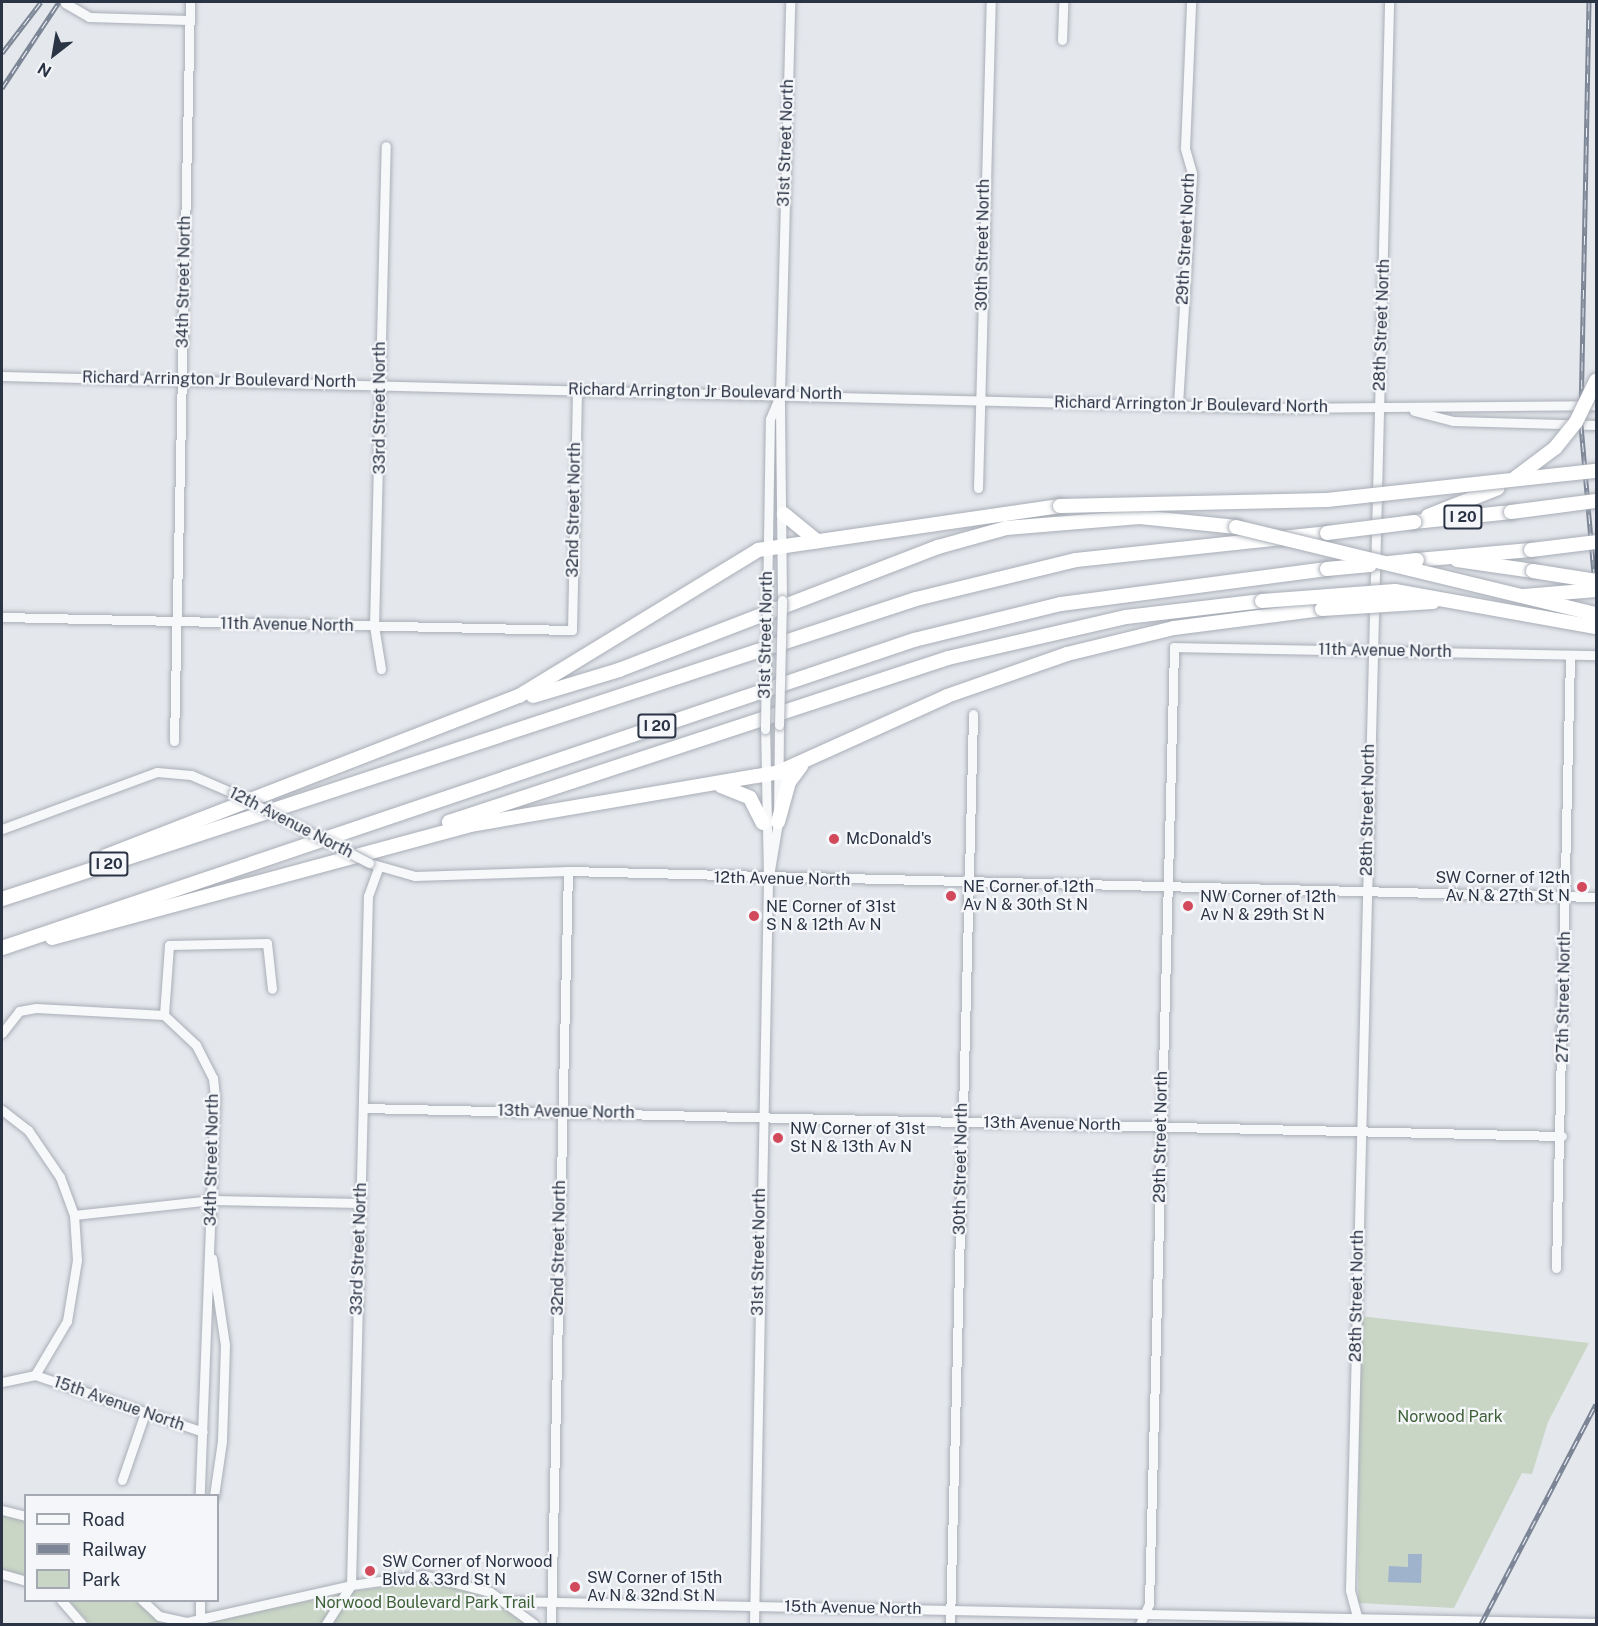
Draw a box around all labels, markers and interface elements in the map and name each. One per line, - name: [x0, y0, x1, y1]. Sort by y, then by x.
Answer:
- north arrow: [24, 24, 84, 84]
- text: N: [34, 58, 55, 81]
- street label: 31st Street North: [774, 79, 798, 207]
- street label: 29th Street North: [1173, 173, 1199, 305]
- street label: 30th Street North: [972, 179, 994, 311]
- street label: 34th Street North: [173, 216, 195, 348]
- street label: 28th Street North: [1370, 259, 1394, 391]
- street label: 33rd Street North: [370, 342, 390, 474]
- street label: Richard Arrington Jr Boulevard North: [82, 368, 356, 392]
- street label: Richard Arrington Jr Boulevard North: [568, 380, 842, 404]
- street label: Richard Arrington Jr Boulevard North: [1054, 393, 1328, 417]
- street label: 32nd Street North: [563, 442, 585, 578]
- road number: I 20: [1442, 505, 1484, 529]
- street label: 31st Street North: [755, 571, 777, 699]
- street label: 11th Avenue North: [220, 614, 354, 636]
- street label: 11th Avenue North: [1318, 640, 1452, 662]
- road number: I 20: [636, 714, 678, 738]
- street label: 28th Street North: [1357, 744, 1379, 876]
- street label: 12th Avenue North: [226, 783, 356, 863]
- place label: McDonald's: [846, 829, 932, 849]
- marker: McDonald's: [827, 832, 841, 846]
- road number: I 20: [88, 852, 130, 876]
- street label: 12th Avenue North: [713, 868, 851, 890]
- place label: SW Corner of 12th Av N & 27th St N: [1435, 868, 1570, 906]
- place label: NE Corner of 12th Av N & 30th St N: [963, 877, 1094, 915]
- marker: SW Corner of 12th Av N & 27th St N: [1575, 880, 1589, 894]
- place label: NW Corner of 12th Av N & 29th St N: [1200, 887, 1336, 925]
- marker: NE Corner of 12th Av N & 30th St N: [944, 889, 958, 903]
- place label: NE Corner of 31st S N & 12th Av N: [766, 897, 896, 935]
- marker: NW Corner of 12th Av N & 29th St N: [1181, 899, 1195, 913]
- marker: NE Corner of 31st S N & 12th Av N: [747, 909, 761, 923]
- street label: 27th Street North: [1553, 931, 1575, 1063]
- street label: 29th Street North: [1150, 1071, 1172, 1203]
- street label: 34th Street North: [201, 1094, 223, 1226]
- street label: 13th Avenue North: [497, 1101, 635, 1123]
- street label: 30th Street North: [950, 1103, 972, 1235]
- street label: 13th Avenue North: [983, 1113, 1121, 1135]
- place label: NW Corner of 31st St N & 13th Av N: [790, 1119, 926, 1157]
- marker: NW Corner of 31st St N & 13th Av N: [771, 1131, 785, 1145]
- street label: 32nd Street North: [548, 1180, 570, 1316]
- street label: 33rd Street North: [347, 1182, 371, 1316]
- street label: 31st Street North: [748, 1188, 770, 1316]
- street label: 28th Street North: [1346, 1230, 1368, 1362]
- street label: 15th Avenue North: [51, 1373, 187, 1435]
- park label: Norwood Park: [1397, 1407, 1503, 1427]
- legend: [24, 1494, 219, 1602]
- text: Road: [82, 1509, 125, 1530]
- text: Railway: [82, 1539, 147, 1560]
- place label: SW Corner of Norwood Blvd & 33rd St N: [382, 1552, 553, 1590]
- marker: SW Corner of Norwood Blvd & 33rd St N: [363, 1564, 377, 1578]
- place label: SW Corner of 15th Av N & 32nd St N: [587, 1568, 722, 1606]
- text: Park: [82, 1569, 120, 1590]
- marker: SW Corner of 15th Av N & 32nd St N: [568, 1580, 582, 1594]
- park label: Norwood Boulevard Park Trail: [315, 1593, 535, 1613]
- street label: 15th Avenue North: [784, 1597, 922, 1619]

